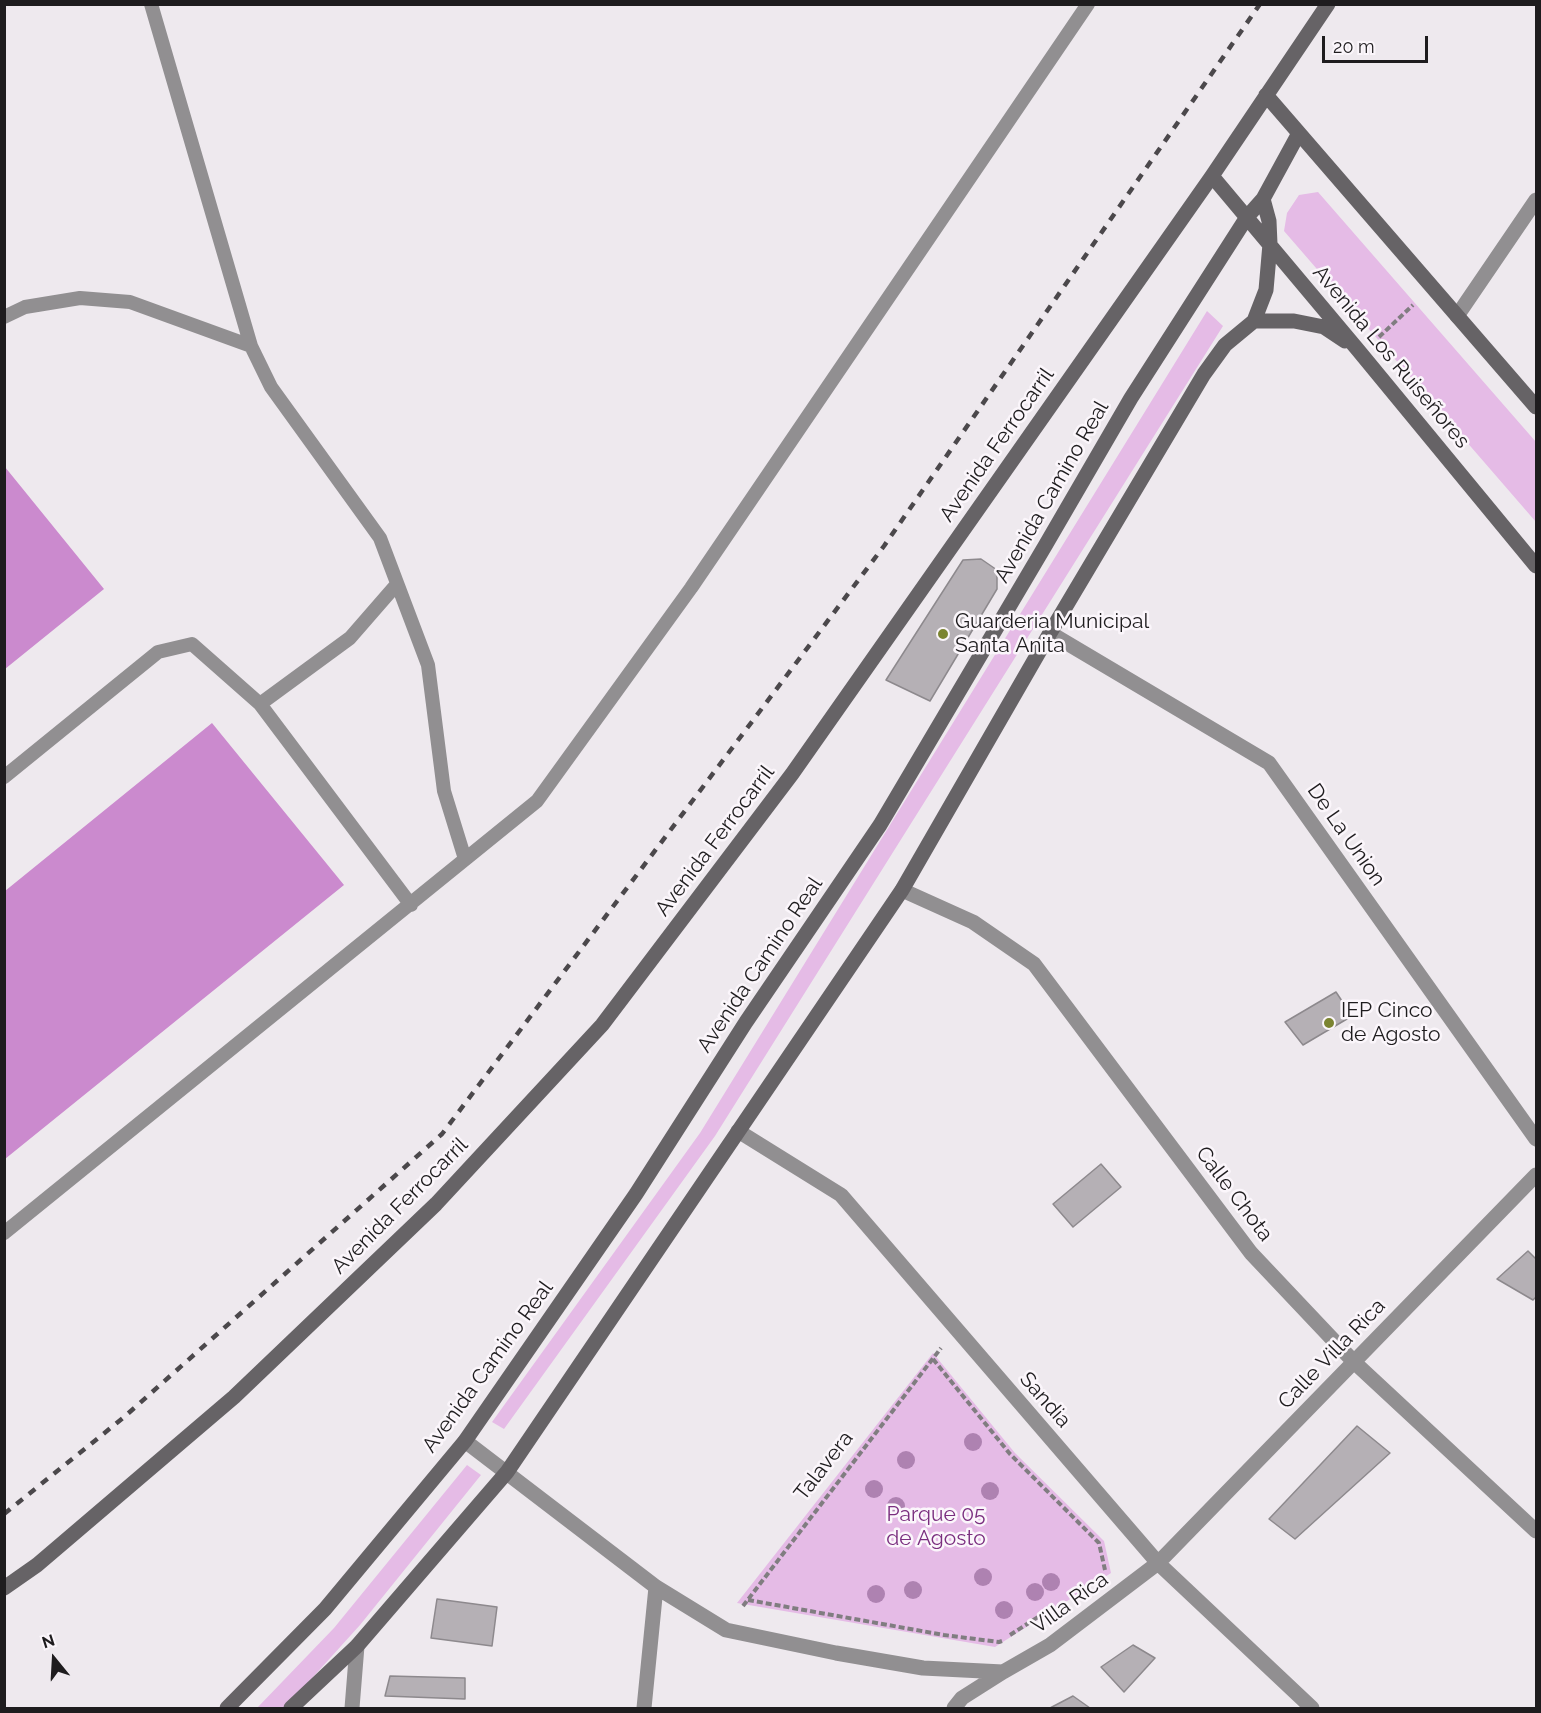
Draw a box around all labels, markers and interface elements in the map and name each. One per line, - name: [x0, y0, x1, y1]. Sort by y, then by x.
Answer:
- scale bar: [1325, 24, 1432, 62]
- text: 20 m: [1333, 36, 1375, 57]
- street label: Avenida Los Ruiseñores: [1307, 261, 1475, 453]
- street label: Avenida Ferrocarril: [934, 363, 1060, 527]
- street label: Avenida Camino Real: [990, 396, 1114, 588]
- place label: Guarderia Municipal Santa Anita: [955, 609, 1149, 659]
- marker: Guarderia Municipal Santa Anita: [936, 627, 950, 641]
- street label: Avenida Ferrocarril: [650, 761, 780, 921]
- street label: De La Union: [1302, 779, 1390, 891]
- street label: Avenida Camino Real: [692, 873, 828, 1057]
- place label: IEP Cinco de Agosto: [1341, 998, 1441, 1048]
- marker: IEP Cinco de Agosto: [1322, 1016, 1336, 1030]
- street label: Avenida Ferrocarril: [327, 1133, 473, 1279]
- street label: Calle Chota: [1190, 1142, 1278, 1246]
- street label: Avenida Camino Real: [417, 1276, 559, 1458]
- street label: Calle Villa Rica: [1273, 1294, 1391, 1414]
- street label: Sandia: [1014, 1367, 1076, 1433]
- street label: Talavera: [789, 1426, 859, 1506]
- park label: Parque 05 de Agosto: [886, 1502, 986, 1552]
- street label: Villa Rica: [1027, 1567, 1113, 1639]
- north arrow: [24, 1629, 84, 1689]
- text: N: [40, 1630, 57, 1652]

